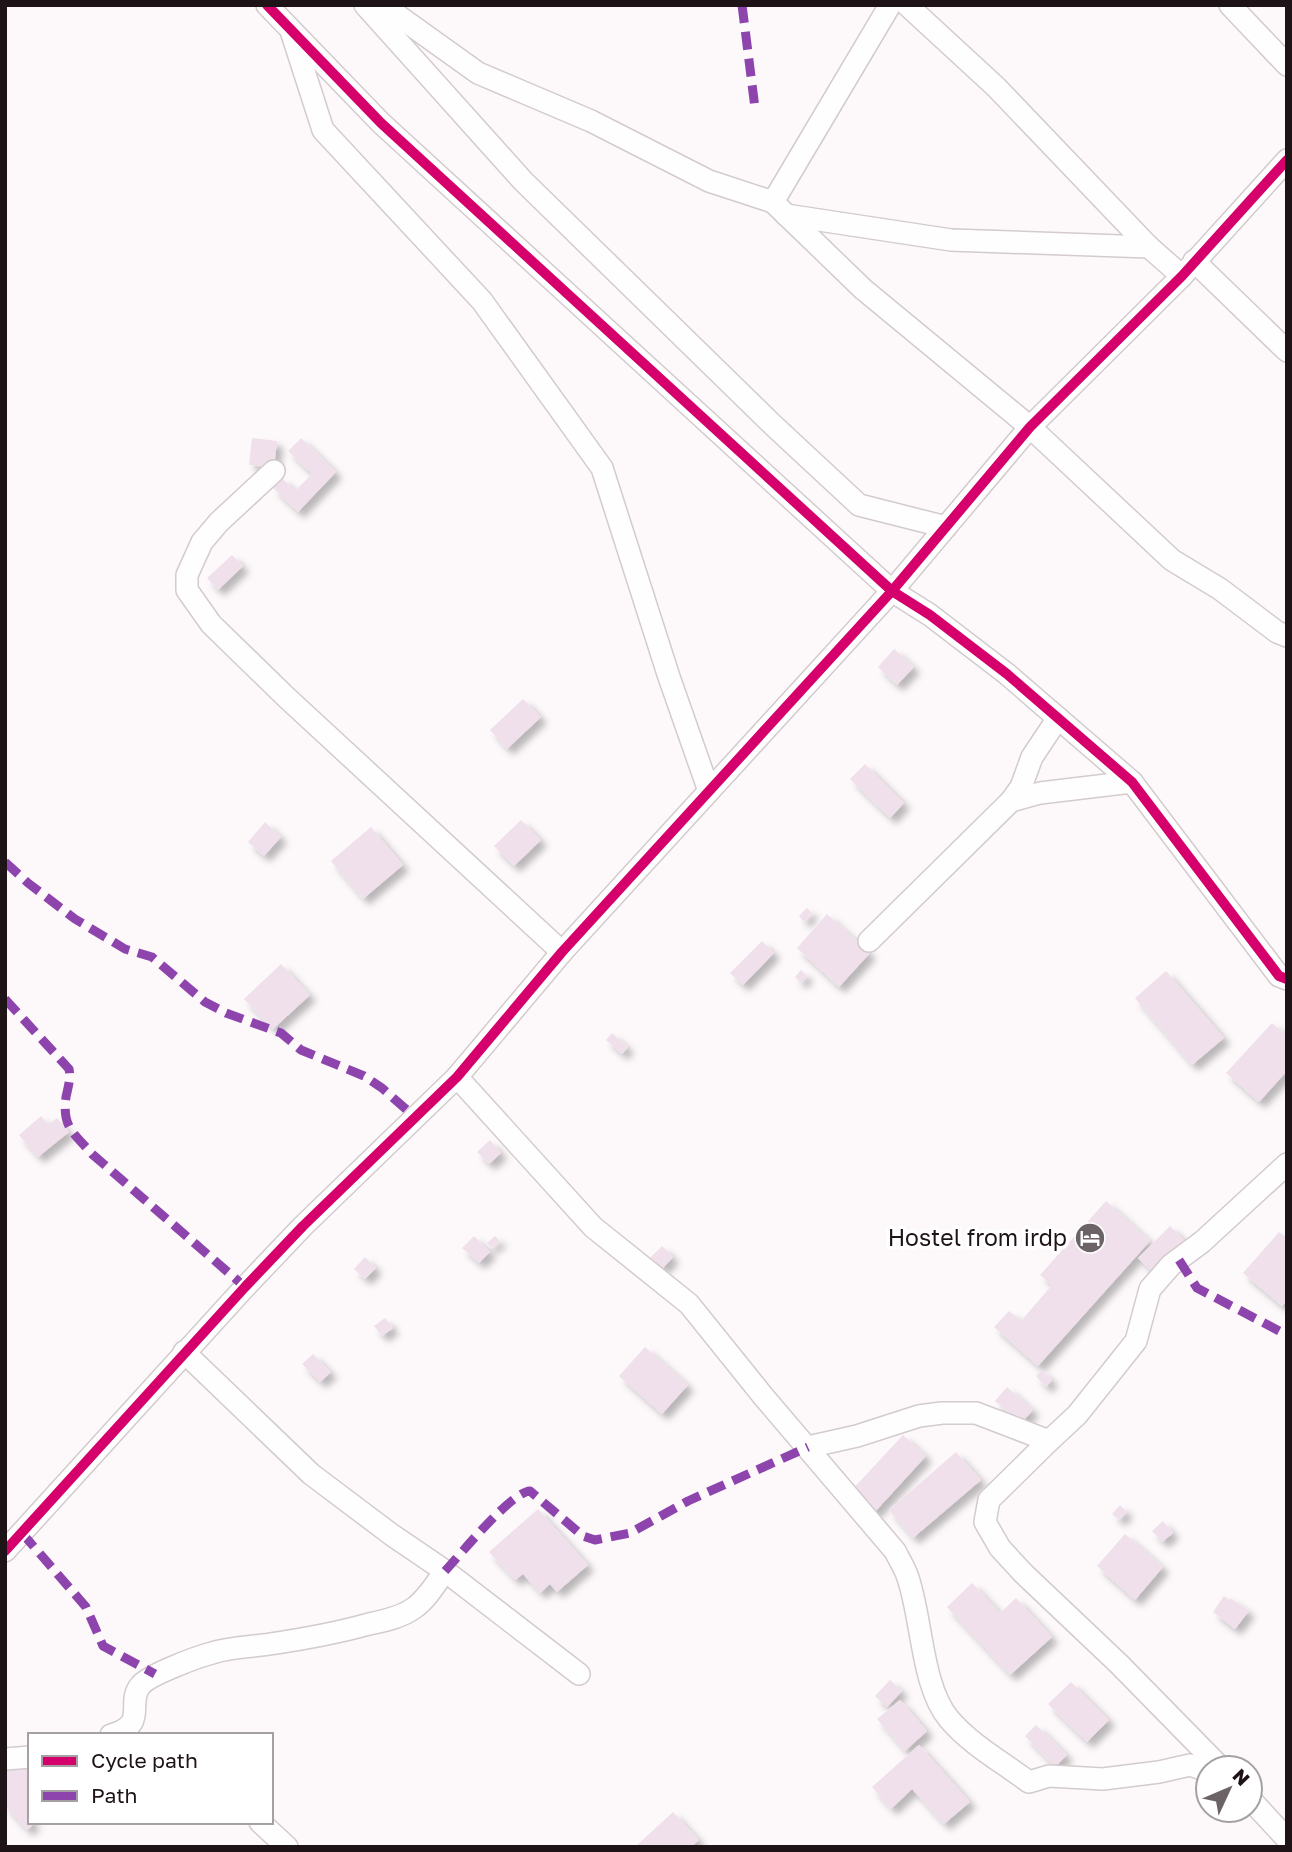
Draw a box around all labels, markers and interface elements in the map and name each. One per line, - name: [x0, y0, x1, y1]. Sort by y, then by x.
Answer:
- hotel icon: Hostel from irdp: [1073, 1221, 1107, 1255]
- place label: Hostel from irdp: [888, 1223, 1067, 1251]
- legend: [28, 1733, 273, 1824]
- text: Cycle path: [91, 1747, 198, 1773]
- north arrow: [1194, 1754, 1264, 1824]
- text: N: [1228, 1764, 1255, 1790]
- text: Path: [91, 1782, 138, 1808]

